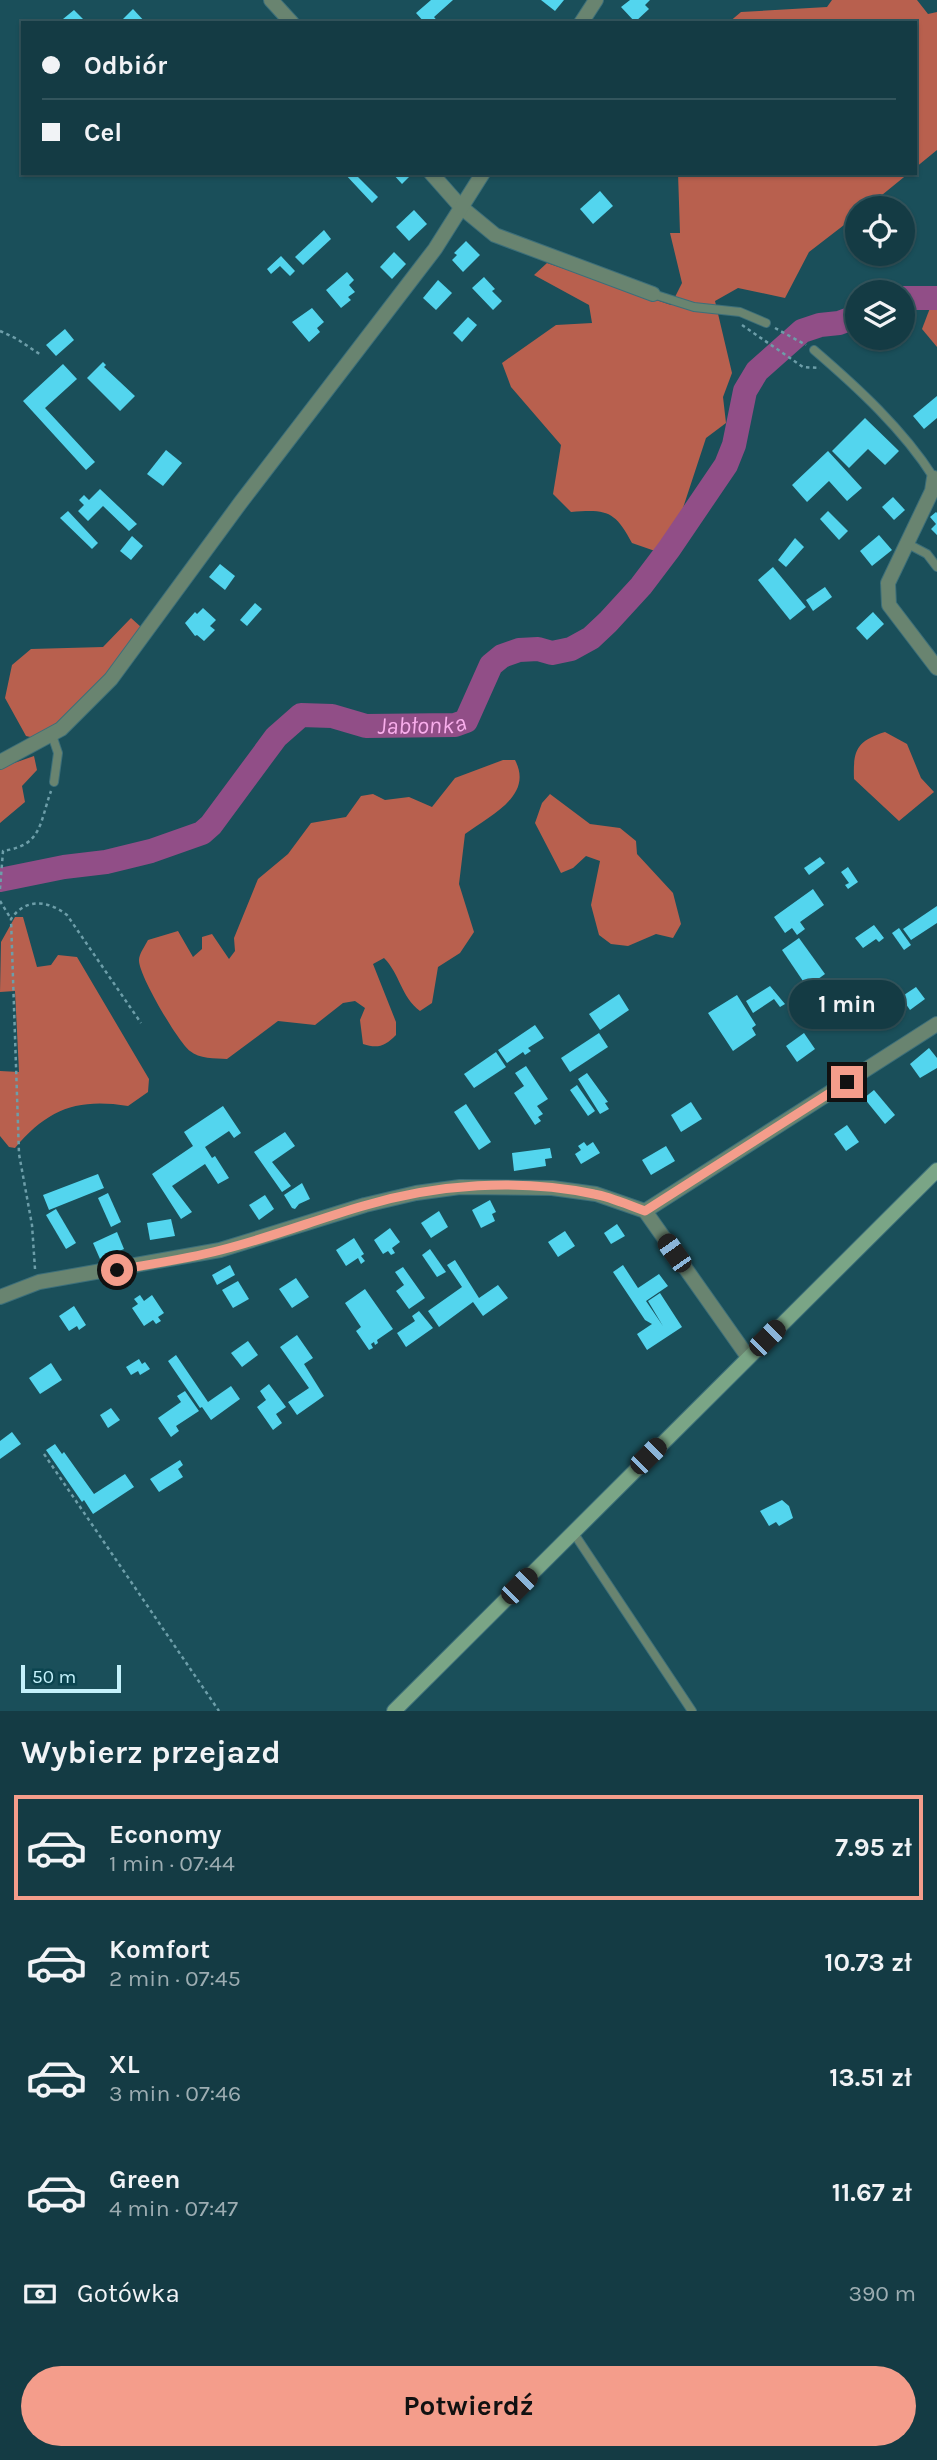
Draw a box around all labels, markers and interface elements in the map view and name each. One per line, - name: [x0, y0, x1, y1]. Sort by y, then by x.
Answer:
- text: Odbiór: [84, 50, 167, 81]
- text: Cel: [84, 117, 122, 148]
- map controls: [845, 196, 915, 350]
- button: locate: [845, 196, 915, 266]
- button: layers: [845, 280, 915, 350]
- water label: Jabłonka: [377, 708, 470, 740]
- callout: 1 min: [789, 981, 905, 1030]
- text: 1 min: [818, 991, 876, 1018]
- route end: [831, 1066, 863, 1098]
- car: [654, 1230, 695, 1276]
- route start: [101, 1254, 133, 1286]
- car: [745, 1316, 790, 1360]
- car: [626, 1434, 671, 1478]
- car: [497, 1564, 542, 1608]
- scale bar: [21, 1662, 121, 1694]
- text: 50 m: [32, 1666, 76, 1688]
- text: Wybierz przejazd: [21, 1734, 281, 1771]
- icon: car: [25, 1816, 88, 1879]
- text: Economy: [109, 1819, 221, 1850]
- text: 7.95 zł: [835, 1832, 912, 1863]
- text: 1 min · 07:44: [109, 1850, 235, 1877]
- icon: car: [25, 1931, 88, 1994]
- text: Komfort: [109, 1934, 210, 1965]
- text: 10.73 zł: [824, 1947, 912, 1978]
- text: 2 min · 07:45: [109, 1965, 241, 1992]
- icon: car: [25, 2046, 88, 2109]
- text: XL: [109, 2049, 140, 2080]
- text: 13.51 zł: [829, 2062, 912, 2093]
- text: 3 min · 07:46: [109, 2080, 241, 2107]
- icon: car: [25, 2161, 88, 2224]
- text: Green: [109, 2164, 181, 2195]
- text: 11.67 zł: [832, 2177, 912, 2208]
- text: 4 min · 07:47: [109, 2195, 238, 2222]
- icon: cash: [21, 2275, 59, 2313]
- text: Gotówka: [77, 2278, 180, 2309]
- text: 390 m: [848, 2280, 916, 2307]
- button: Potwierdź: [21, 2366, 916, 2446]

